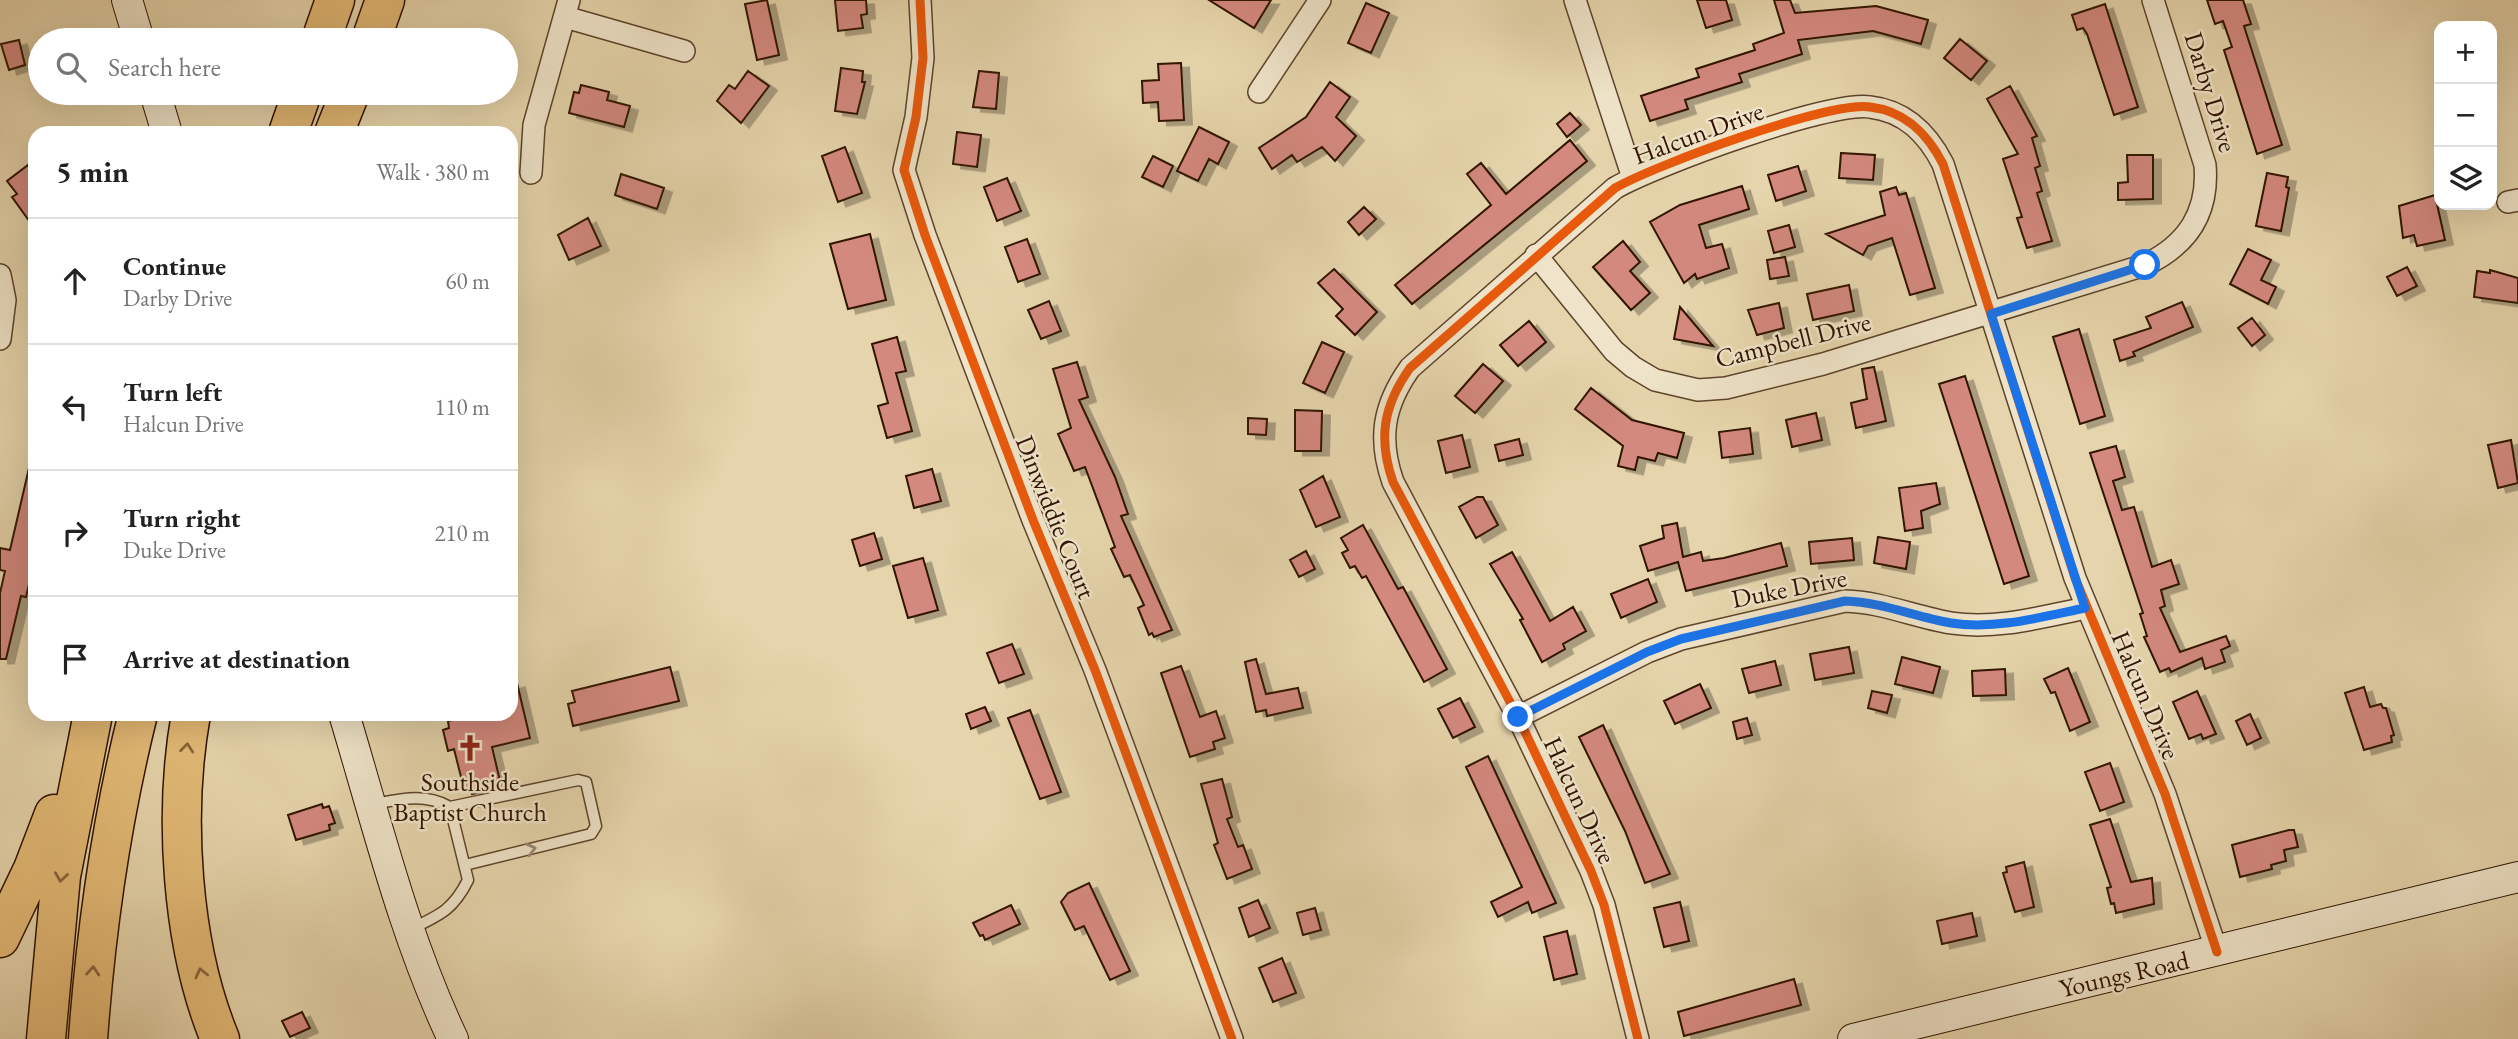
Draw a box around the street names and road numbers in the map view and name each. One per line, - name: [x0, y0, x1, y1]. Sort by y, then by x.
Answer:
- street label: Darby Drive: [2177, 28, 2245, 156]
- street label: Halcun Drive: [1628, 94, 1768, 172]
- street label: Campbell Drive: [1712, 304, 1874, 376]
- street label: Dinwiddie Court: [1008, 430, 1104, 604]
- street label: Duke Drive: [1729, 560, 1849, 616]
- street label: Halcun Drive: [2104, 626, 2188, 764]
- street label: Halcun Drive: [1536, 731, 1624, 869]
- street label: Youngs Road: [2056, 942, 2193, 1005]

